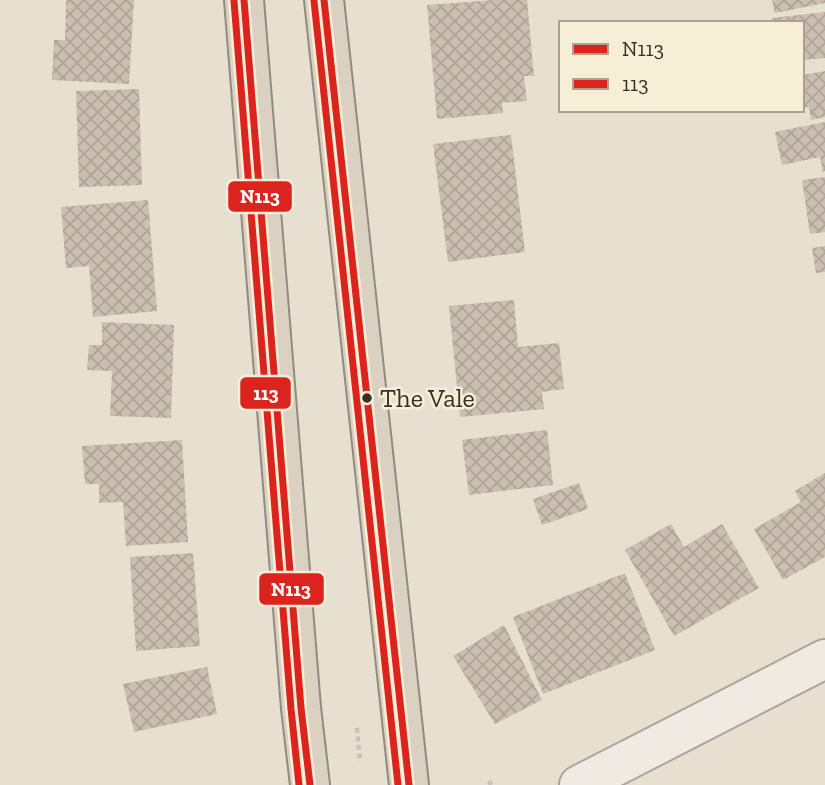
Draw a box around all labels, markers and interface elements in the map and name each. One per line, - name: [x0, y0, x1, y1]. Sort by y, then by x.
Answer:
- legend: [559, 21, 804, 112]
- text: N113: [622, 36, 664, 61]
- text: 113: [622, 71, 648, 96]
- line badge: N113: [227, 180, 293, 213]
- text: N113: [240, 185, 280, 208]
- line badge: 113: [239, 376, 292, 410]
- text: 113: [253, 382, 279, 405]
- place label: The Vale: [380, 382, 475, 414]
- marker: The Vale: [360, 391, 374, 405]
- line badge: N113: [258, 572, 325, 606]
- text: N113: [271, 578, 311, 601]

